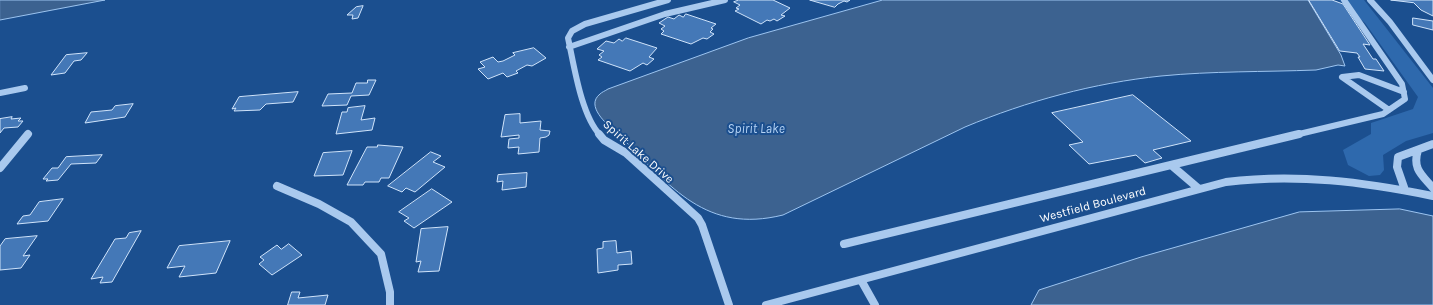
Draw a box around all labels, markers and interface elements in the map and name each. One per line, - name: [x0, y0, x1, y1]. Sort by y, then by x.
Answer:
- street label: Spirit Lake Drive: [600, 117, 676, 187]
- water label: Spirit Lake: [727, 121, 785, 137]
- street label: Westfield Boulevard: [1038, 184, 1148, 226]

